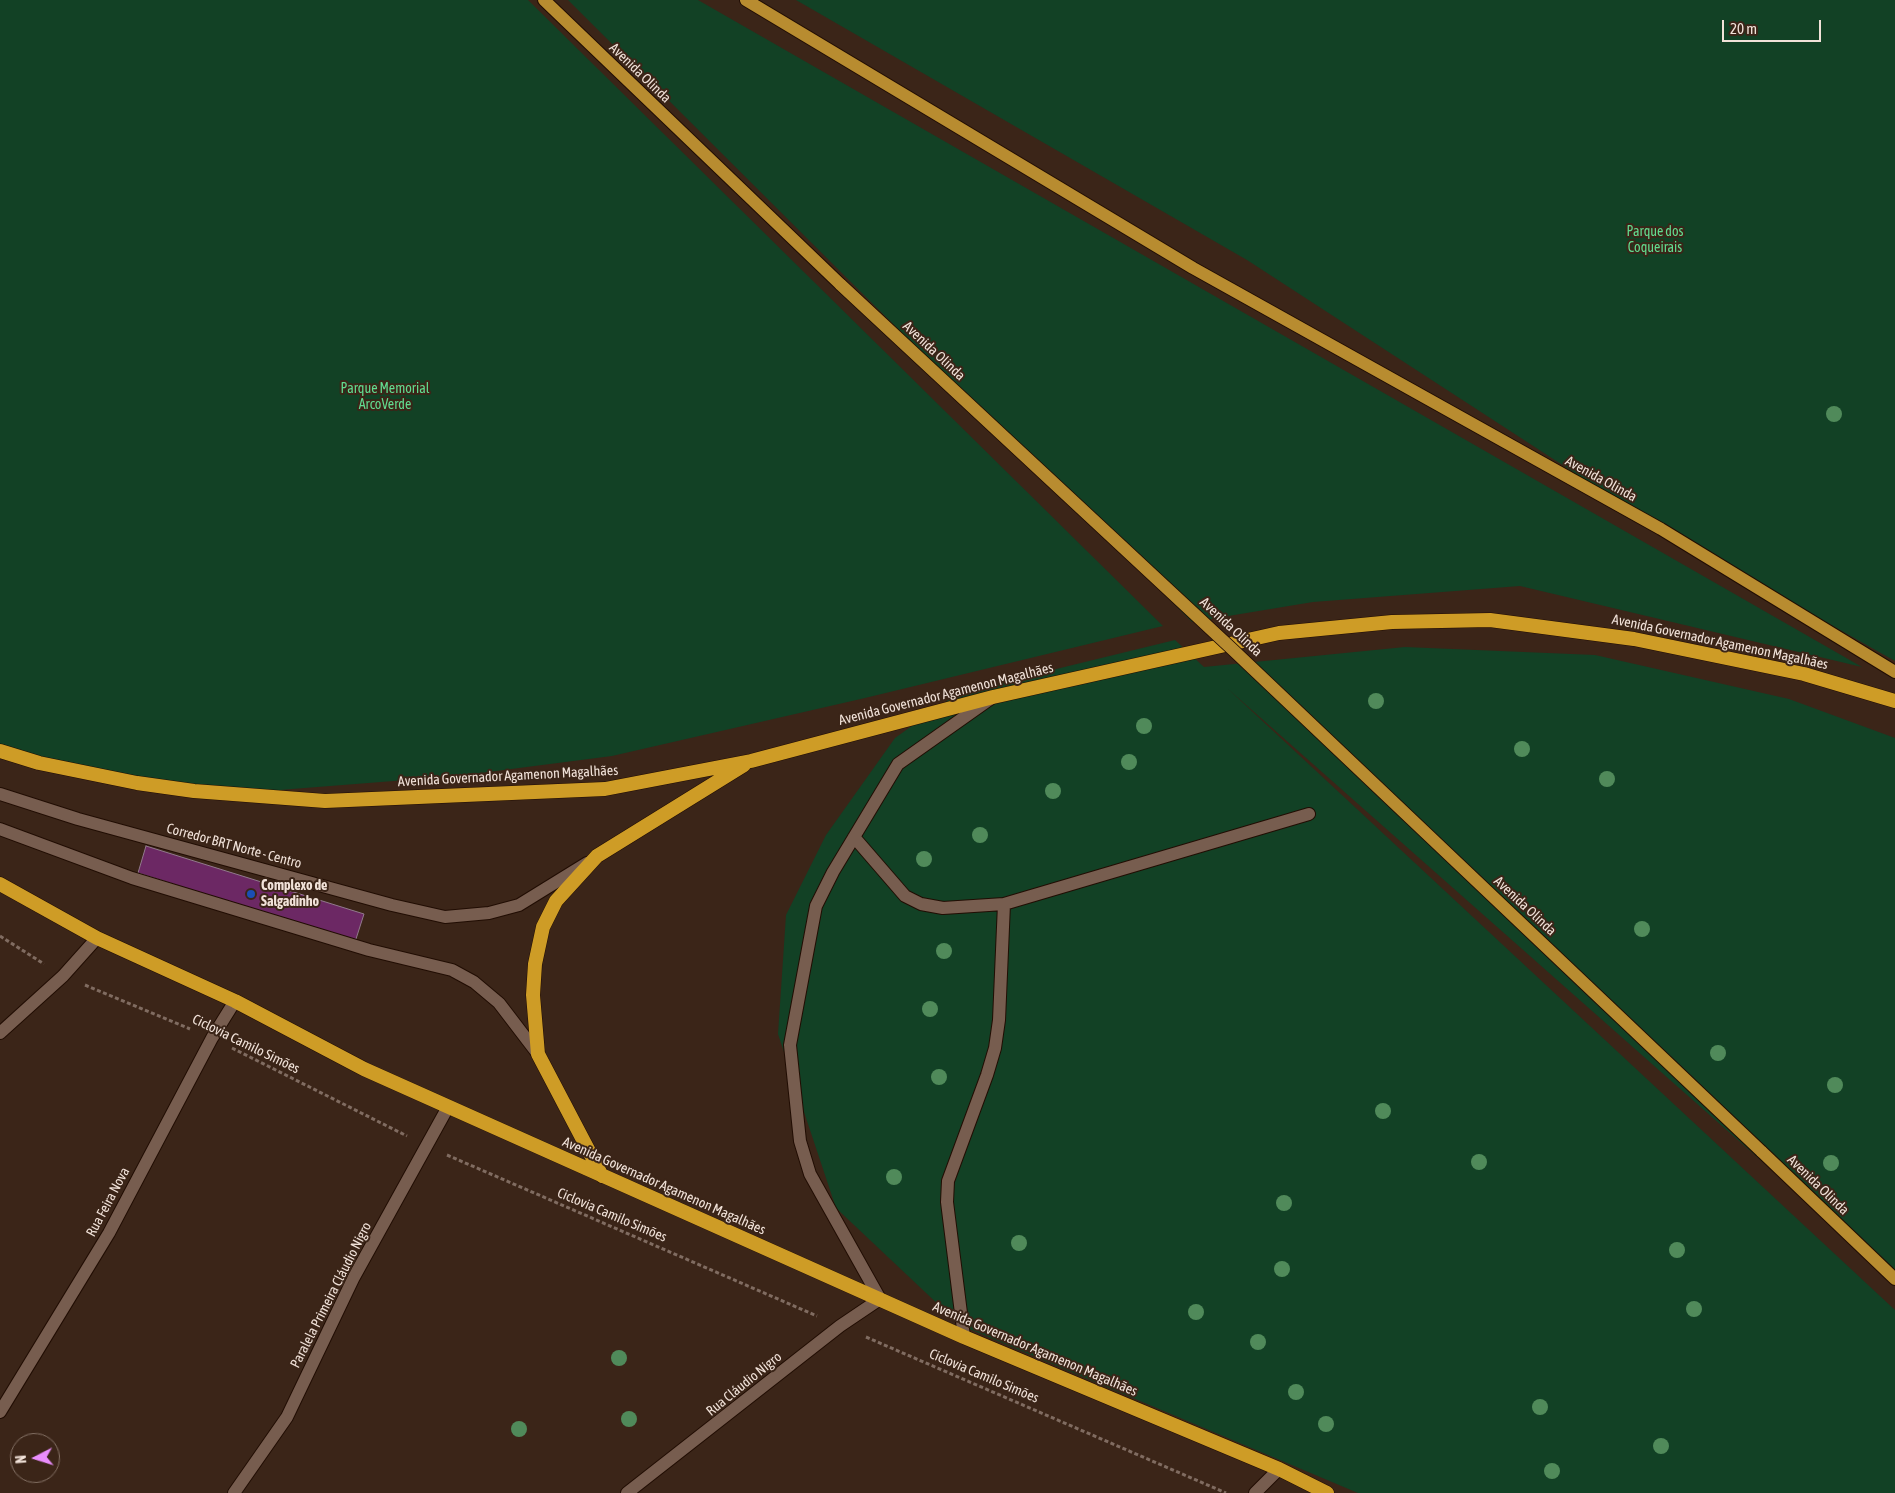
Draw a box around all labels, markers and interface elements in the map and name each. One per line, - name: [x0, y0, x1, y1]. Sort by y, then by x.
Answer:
- scale bar: [1725, 10, 1824, 42]
- text: 20 m: [1730, 20, 1757, 37]
- street label: Avenida Olinda: [606, 40, 674, 106]
- park label: Parque dos Coqueirais: [1626, 224, 1684, 256]
- street label: Avenida Olinda: [899, 318, 969, 384]
- park label: Parque Memorial ArcoVerde: [341, 381, 429, 414]
- street label: Avenida Olinda: [1562, 453, 1640, 505]
- street label: Avenida Olinda: [1196, 594, 1266, 660]
- street label: Avenida Governador Agamenon Magalhães: [1610, 611, 1830, 673]
- street label: Avenida Governador Agamenon Magalhães: [837, 659, 1055, 729]
- street label: Avenida Governador Agamenon Magalhães: [397, 762, 619, 790]
- street label: Corredor BRT Norte - Centro: [165, 820, 303, 872]
- street label: Avenida Olinda: [1490, 873, 1560, 939]
- place label: Complexo de Salgadinho: [261, 878, 327, 910]
- marker: Complexo de Salgadinho: [245, 888, 257, 900]
- street label: Ciclovia Camilo Simões: [190, 1011, 302, 1077]
- street label: Avenida Governador Agamenon Magalhães: [560, 1133, 768, 1239]
- street label: Avenida Olinda: [1784, 1152, 1852, 1218]
- street label: Rua Feira Nova: [83, 1164, 133, 1240]
- street label: Ciclovia Camilo Simões: [555, 1184, 669, 1246]
- street label: Paralela Primeira Cláudio Nigro: [287, 1219, 375, 1371]
- street label: Avenida Governador Agamenon Magalhães: [930, 1298, 1140, 1400]
- street label: Ciclovia Camilo Simões: [927, 1345, 1041, 1407]
- street label: Rua Cláudio Nigro: [703, 1349, 785, 1419]
- north arrow: [10, 1433, 60, 1483]
- text: N: [13, 1454, 29, 1464]

